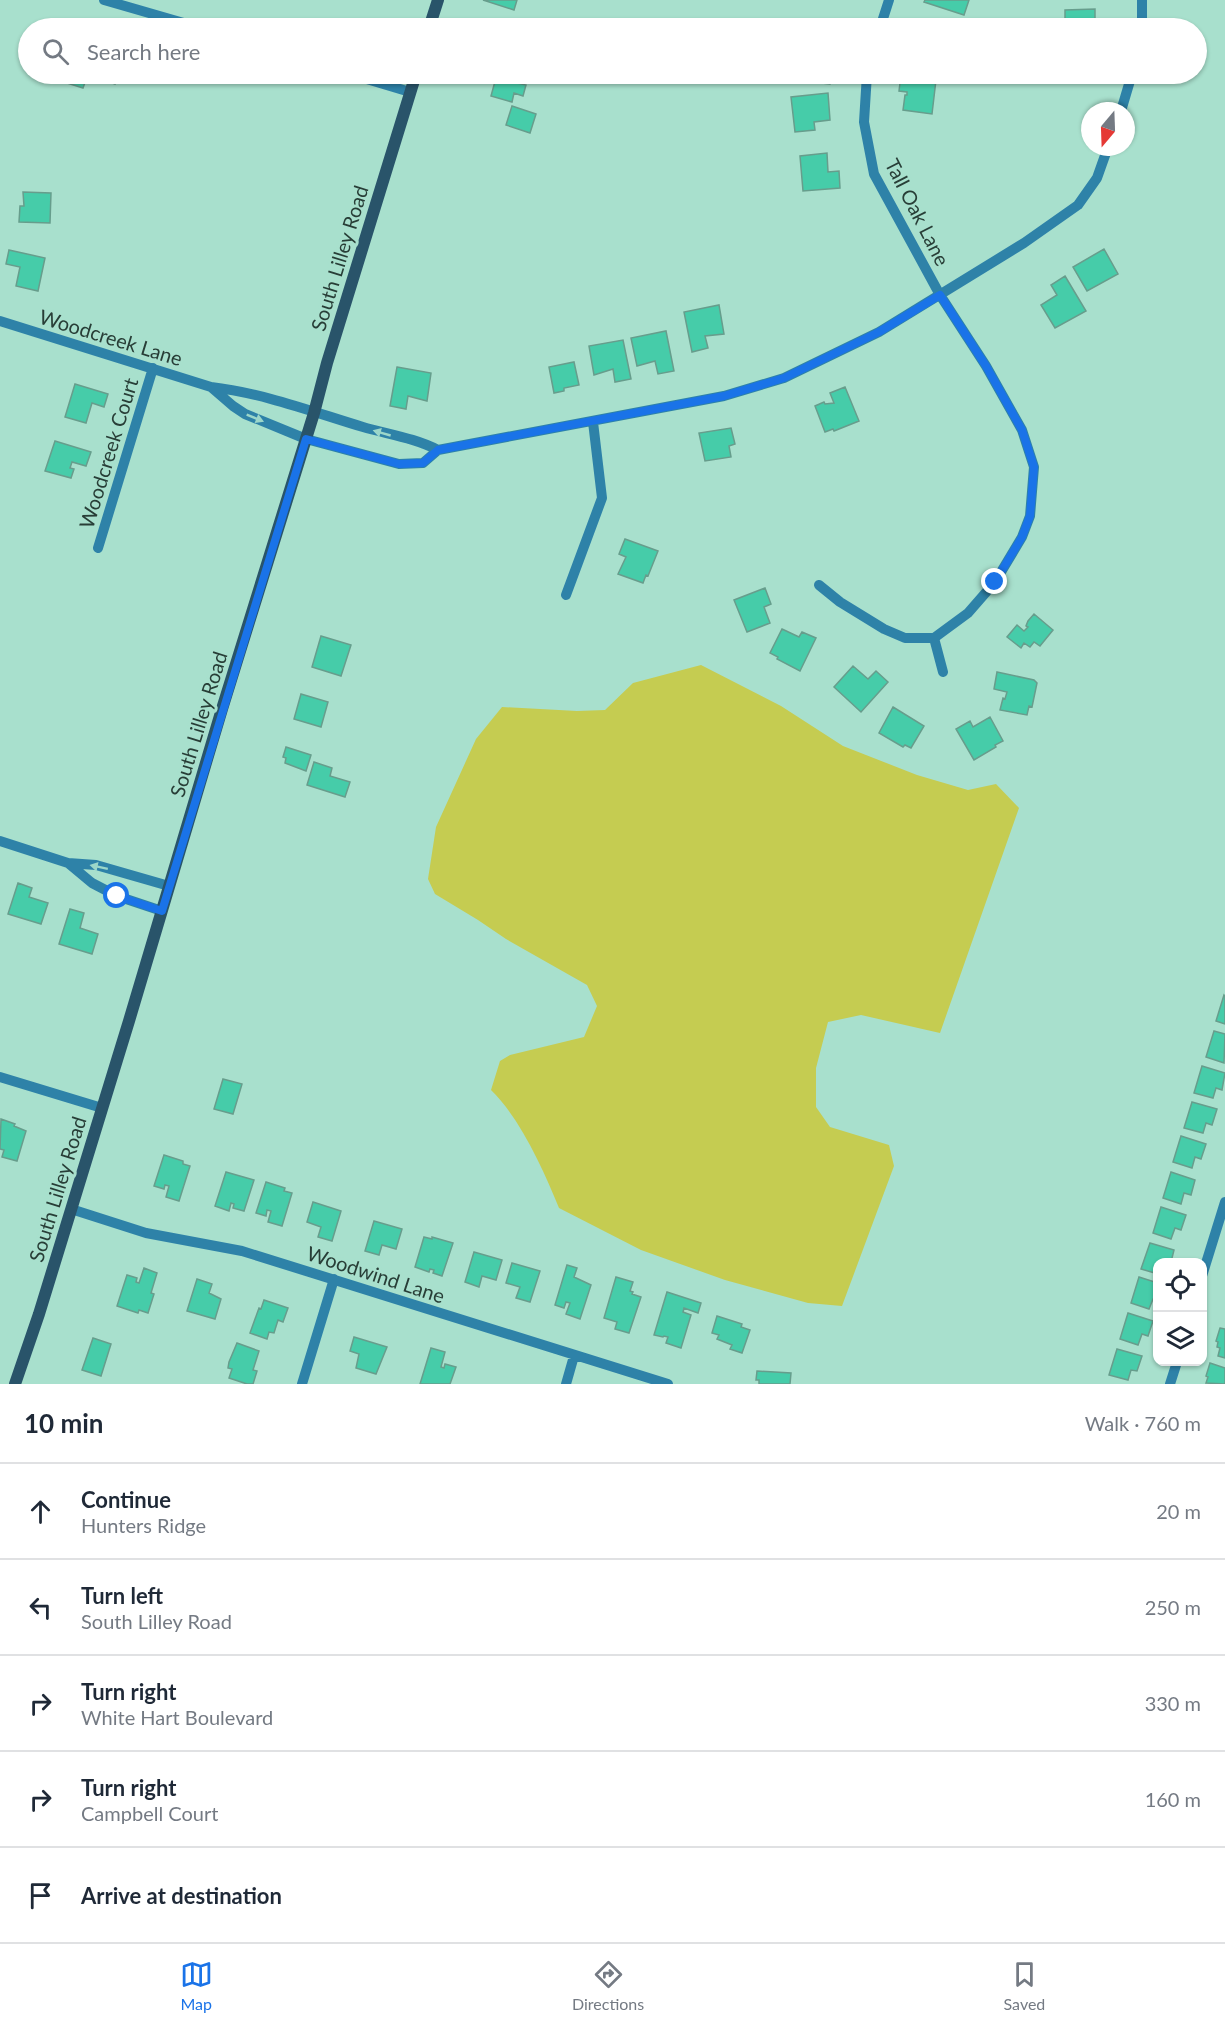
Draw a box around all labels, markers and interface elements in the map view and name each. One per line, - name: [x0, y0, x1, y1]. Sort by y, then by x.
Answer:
- search box: [18, 18, 1207, 84]
- icon: search: [39, 35, 72, 68]
- text: Search here: [87, 38, 200, 65]
- north arrow: [1081, 102, 1135, 156]
- street label: Tall Oak Lane: [881, 154, 955, 270]
- street label: South Lilley Road: [305, 182, 373, 334]
- street label: Woodcreek Lane: [37, 304, 185, 370]
- street label: Woodcreek Court: [74, 375, 142, 531]
- one-way arrow: [246, 414, 264, 423]
- one-way arrow: [373, 428, 391, 437]
- route end: [981, 568, 1007, 594]
- street label: South Lilley Road: [164, 648, 232, 800]
- one-way arrow: [89, 862, 108, 871]
- route start: [103, 882, 129, 908]
- street label: South Lilley Road: [23, 1113, 91, 1265]
- street label: Woodwind Lane: [304, 1240, 448, 1308]
- map controls: [1153, 1258, 1207, 1366]
- button: locate: [1153, 1258, 1207, 1312]
- button: layers: [1153, 1312, 1207, 1366]
- text: 10 min: [24, 1407, 104, 1439]
- text: Walk · 760 m: [1085, 1411, 1201, 1435]
- text: Continue: [81, 1486, 171, 1513]
- icon: ahead: [24, 1495, 57, 1528]
- text: 20 m: [1156, 1499, 1201, 1523]
- text: Hunters Ridge: [81, 1513, 206, 1537]
- text: Turn left: [81, 1582, 163, 1609]
- icon: left: [24, 1591, 57, 1624]
- text: 250 m: [1145, 1595, 1201, 1619]
- text: South Lilley Road: [81, 1609, 232, 1633]
- text: Turn right: [81, 1678, 176, 1705]
- icon: right: [24, 1687, 57, 1720]
- text: 330 m: [1145, 1691, 1201, 1715]
- text: White Hart Boulevard: [81, 1705, 273, 1729]
- text: Turn right: [81, 1774, 176, 1801]
- icon: right: [24, 1783, 57, 1816]
- text: 160 m: [1145, 1787, 1201, 1811]
- text: Campbell Court: [81, 1801, 218, 1825]
- icon: arrive: [24, 1879, 57, 1912]
- text: Arrive at destination: [81, 1882, 282, 1909]
- tab: Map: [180, 1958, 213, 2013]
- tab: Directions: [572, 1958, 644, 2013]
- tab: Saved: [1004, 1958, 1045, 2013]

